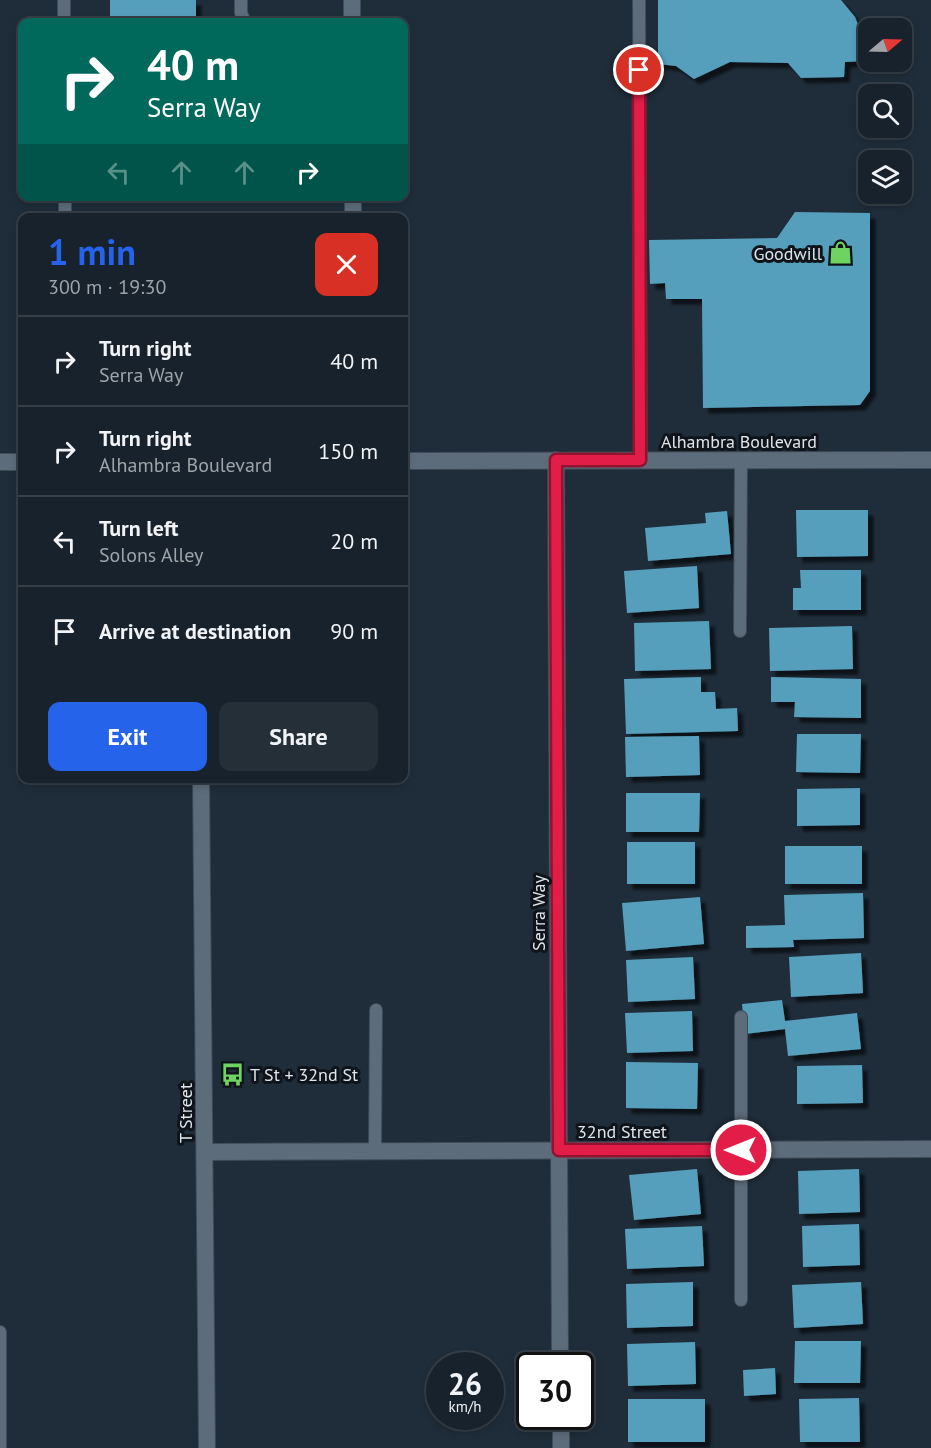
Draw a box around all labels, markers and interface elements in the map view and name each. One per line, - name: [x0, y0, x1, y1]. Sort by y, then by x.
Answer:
- north arrow: [858, 18, 912, 72]
- map controls: [858, 18, 912, 204]
- text: 40 m: [147, 37, 239, 92]
- icon: right: [48, 42, 126, 120]
- pin: [613, 44, 664, 95]
- icon: arrive: [622, 53, 655, 86]
- button: search: [858, 84, 912, 138]
- text: Serra Way: [147, 90, 261, 124]
- button: layers: [858, 150, 912, 204]
- icon: left: [102, 156, 135, 189]
- icon: ahead: [165, 156, 198, 189]
- icon: ahead: [228, 156, 261, 189]
- icon: right: [291, 156, 324, 189]
- text: 1 min: [48, 228, 136, 275]
- button: close: [315, 233, 378, 296]
- shop icon: Goodwill: [827, 240, 853, 266]
- place label: Goodwill: [753, 242, 823, 265]
- text: 300 m · 19:30: [48, 274, 166, 300]
- text: Turn right: [99, 334, 191, 362]
- icon: right: [48, 345, 81, 378]
- text: 40 m: [330, 347, 378, 375]
- text: Serra Way: [99, 362, 183, 388]
- text: Turn right: [99, 424, 191, 452]
- street label: Alhambra Boulevard: [661, 430, 817, 453]
- icon: right: [48, 435, 81, 468]
- text: 150 m: [318, 437, 378, 465]
- text: Alhambra Boulevard: [99, 452, 272, 478]
- text: Turn left: [99, 514, 179, 542]
- icon: left: [48, 525, 81, 558]
- text: 20 m: [330, 527, 378, 555]
- text: Solons Alley: [99, 542, 203, 568]
- icon: arrive: [48, 615, 81, 648]
- text: Arrive at destination: [99, 617, 291, 645]
- text: 90 m: [330, 617, 378, 645]
- button: Exit: [48, 702, 207, 771]
- button: Share: [219, 702, 378, 771]
- street label: Serra Way: [527, 874, 550, 951]
- bus stop icon: T St + 32nd St: [219, 1061, 245, 1087]
- place label: T St + 32nd St: [250, 1063, 358, 1086]
- street label: T Street: [174, 1083, 197, 1143]
- position arrow: [709, 1118, 773, 1182]
- street label: 32nd Street: [577, 1120, 667, 1143]
- speed limit sign: 30: [516, 1352, 594, 1430]
- text: 26: [448, 1364, 482, 1403]
- text: km/h: [449, 1397, 481, 1416]

